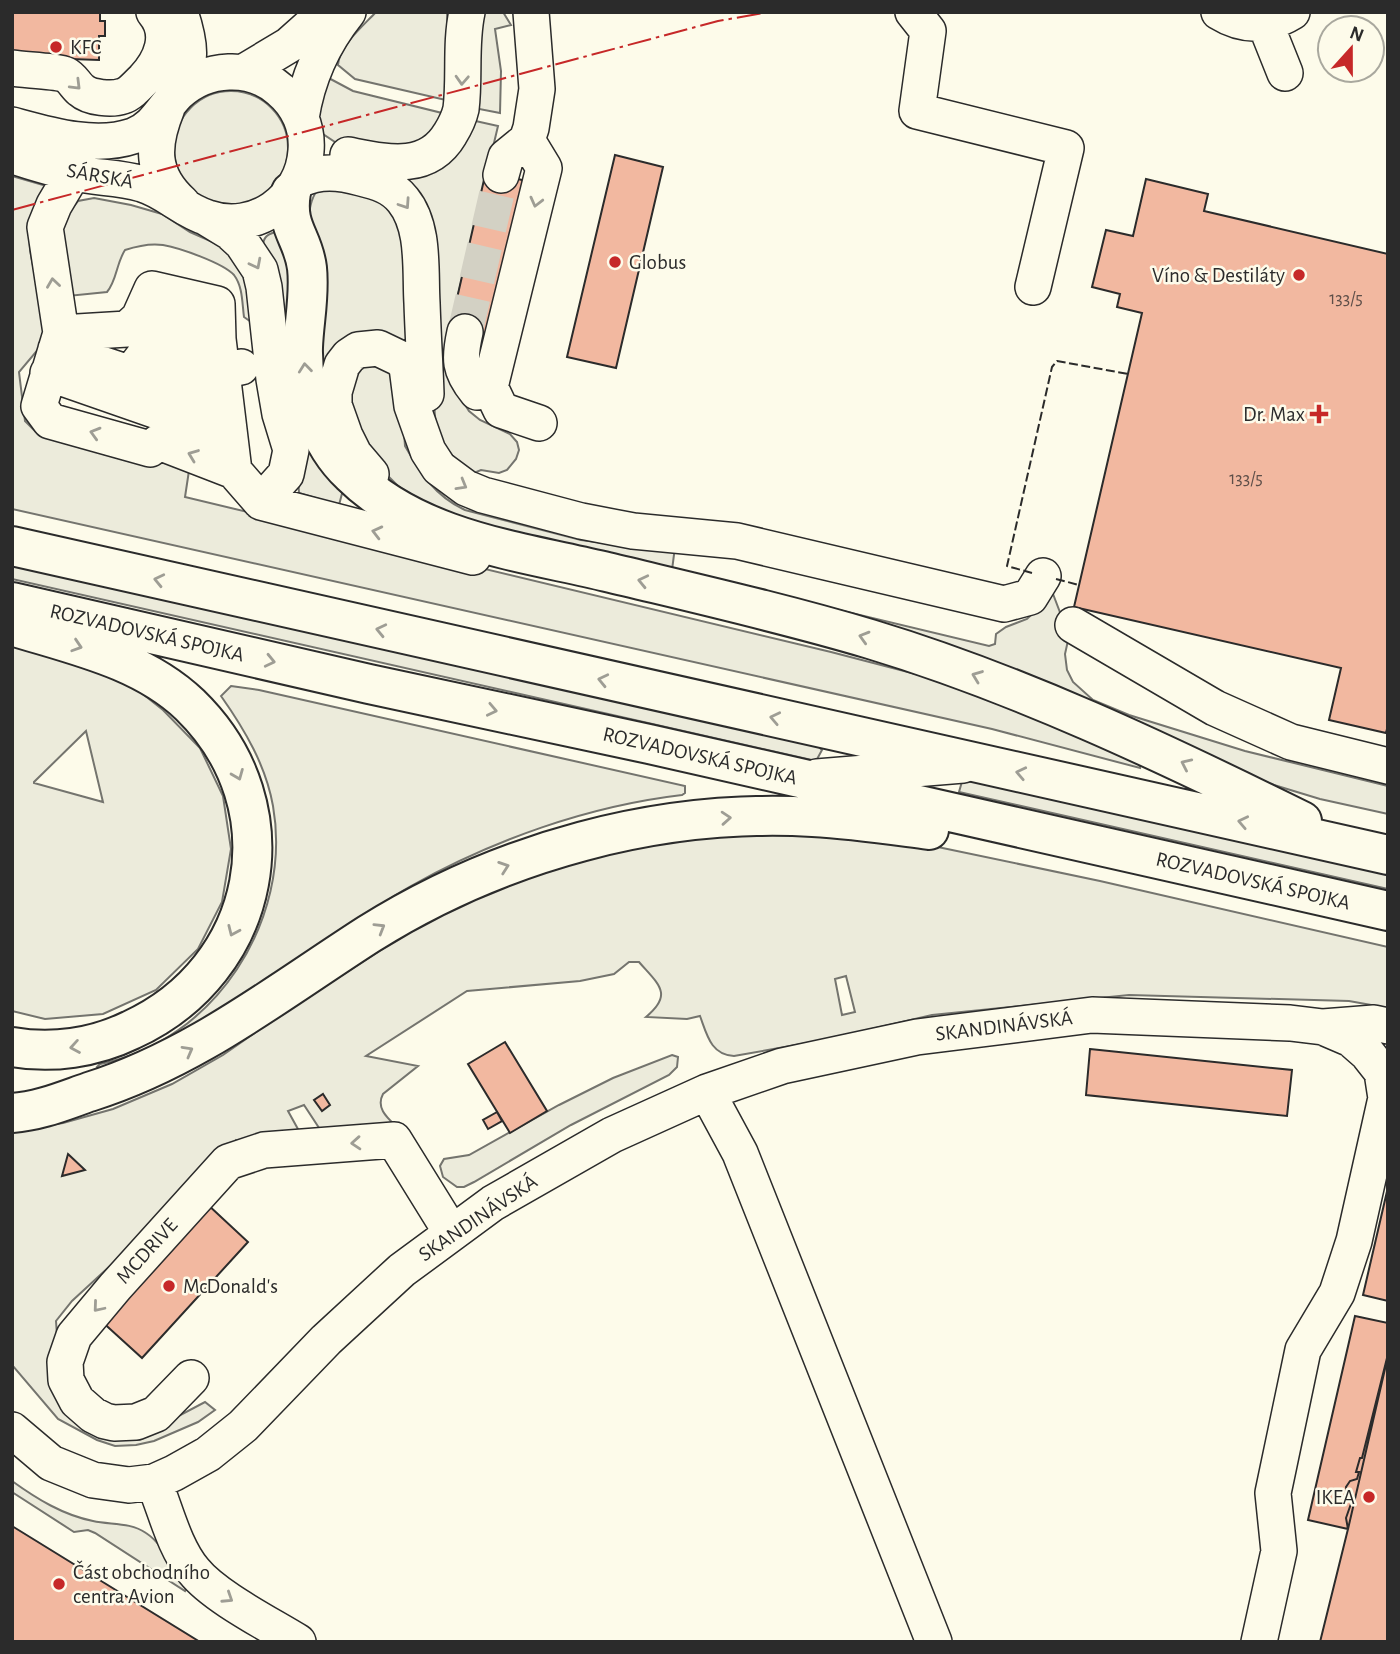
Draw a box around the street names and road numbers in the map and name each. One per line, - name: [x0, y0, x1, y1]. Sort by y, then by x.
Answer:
- street label: SÁRSKÁ: [65, 158, 135, 192]
- street label: ROZVADOVSKÁ SPOJKA: [48, 598, 247, 666]
- street label: ROZVADOVSKÁ SPOJKA: [601, 721, 800, 789]
- street label: ROZVADOVSKÁ SPOJKA: [1154, 846, 1353, 914]
- street label: SKANDINÁVSKÁ: [934, 1005, 1074, 1045]
- street label: SKANDINÁVSKÁ: [414, 1169, 541, 1265]
- street label: MCDRIVE: [112, 1214, 182, 1288]

